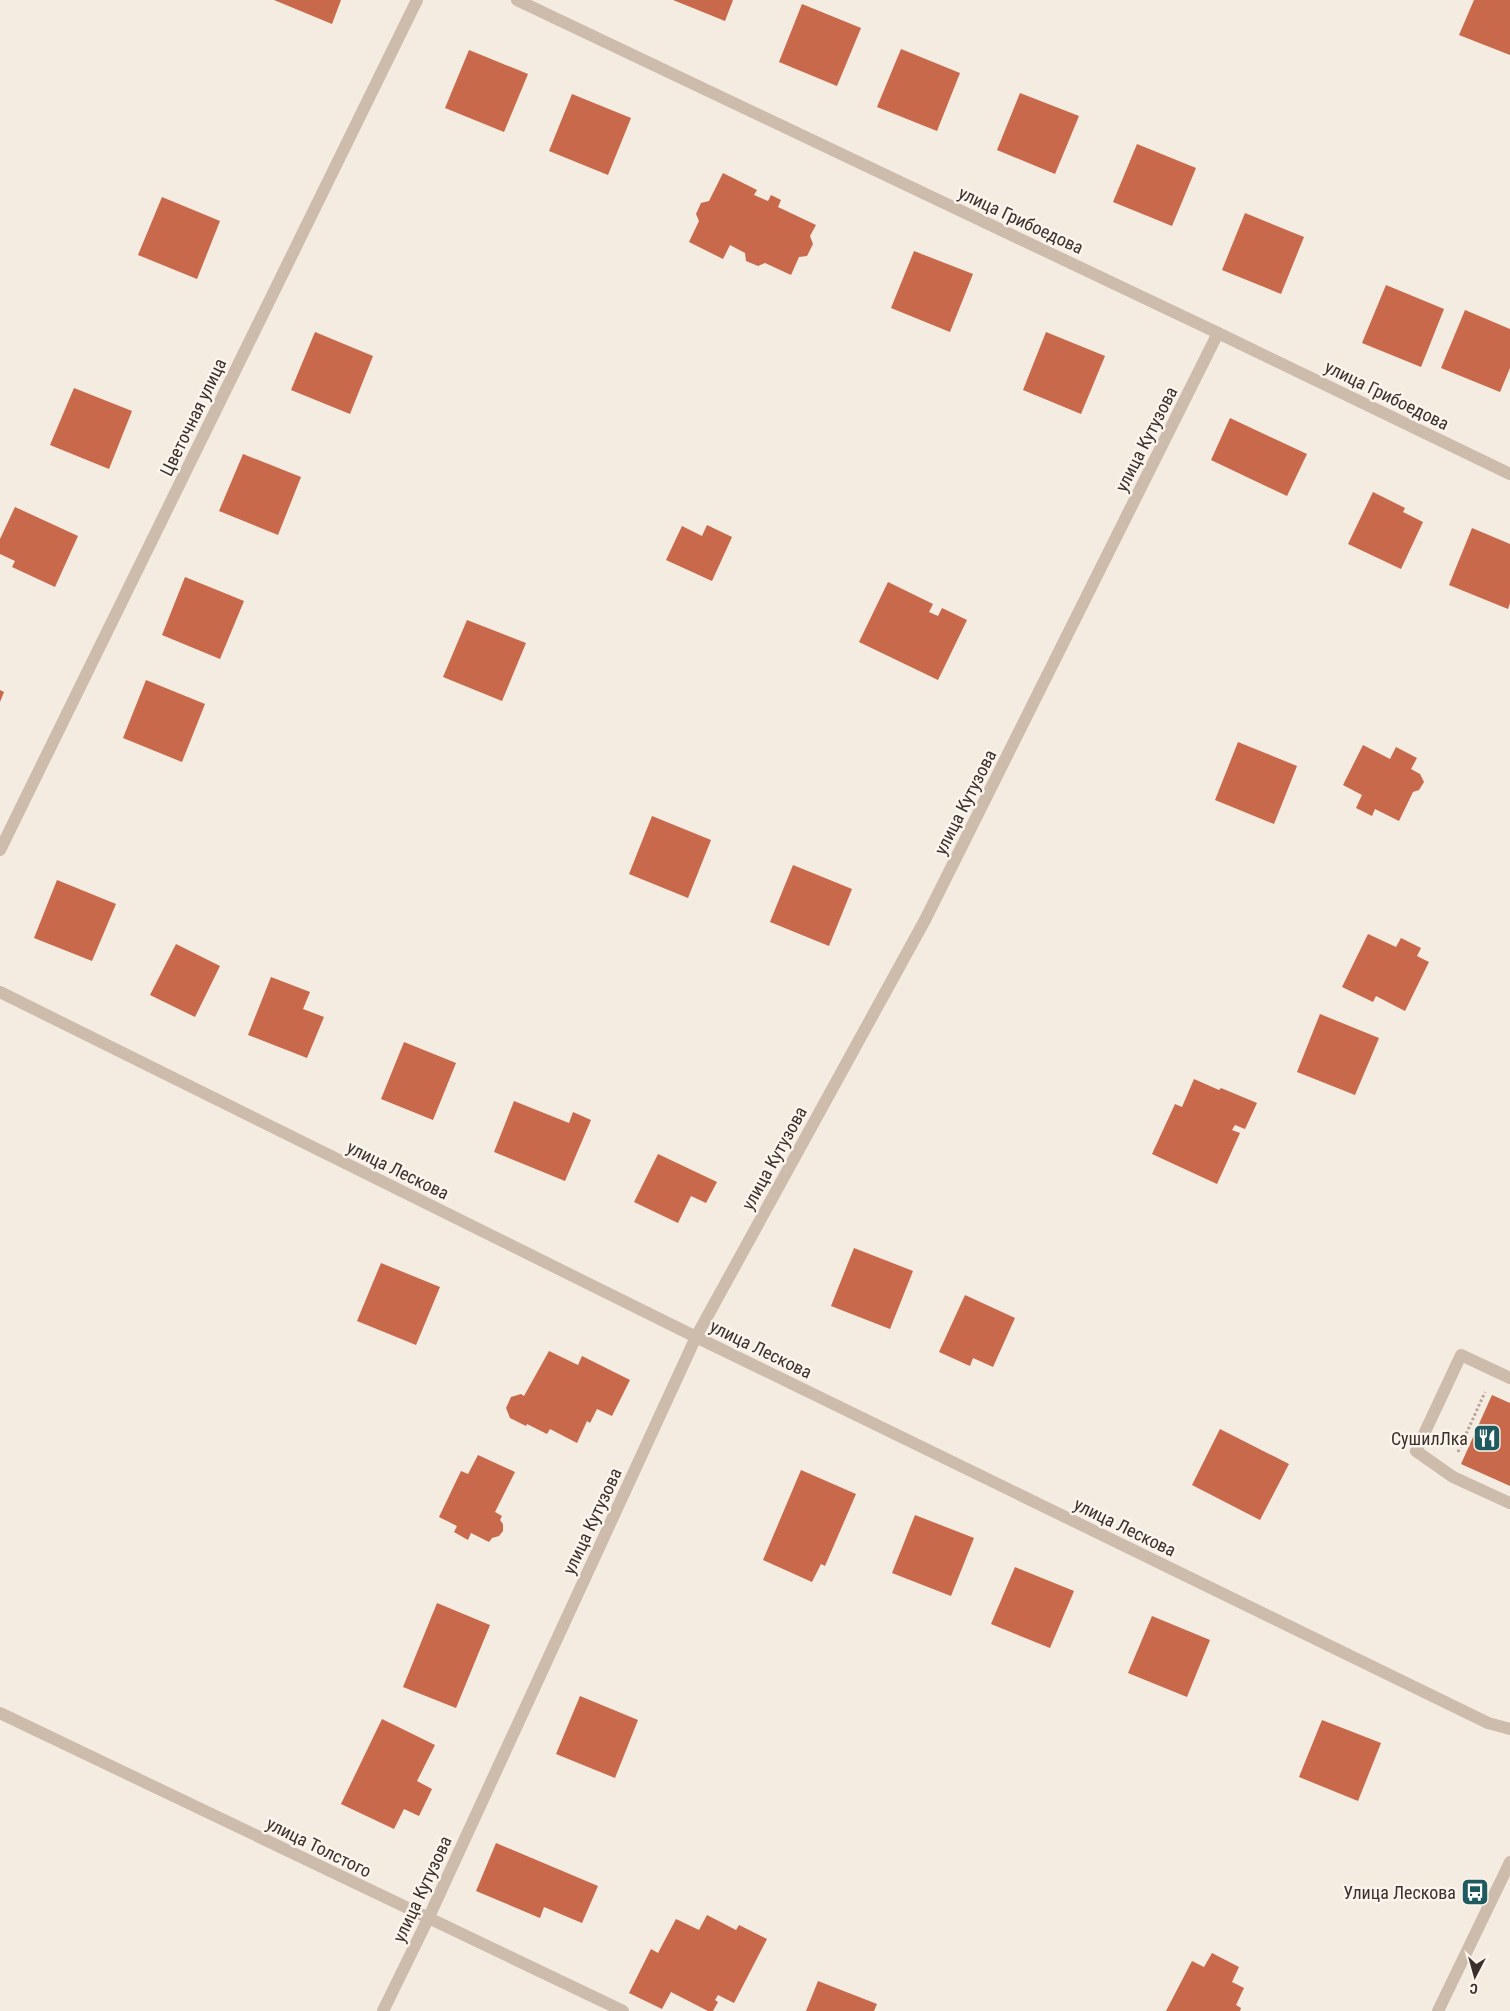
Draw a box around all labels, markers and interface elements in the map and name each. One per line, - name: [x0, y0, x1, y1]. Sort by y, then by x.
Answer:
- street label: улица Грибоедова: [955, 182, 1087, 258]
- street label: Цветочная улица: [156, 355, 230, 479]
- street label: улица Грибоедова: [1322, 356, 1452, 434]
- street label: улица Кутузова: [1111, 383, 1181, 495]
- street label: улица Кутузова: [930, 746, 1000, 858]
- street label: улица Кутузова: [737, 1103, 811, 1213]
- street label: улица Лескова: [344, 1136, 452, 1204]
- street label: улица Лескова: [707, 1315, 815, 1383]
- restaurant icon: СушилЛка: [1472, 1423, 1502, 1453]
- place label: СушилЛка: [1391, 1428, 1468, 1449]
- street label: улица Кутузова: [558, 1464, 626, 1578]
- street label: улица Лескова: [1071, 1493, 1179, 1561]
- street label: улица Толстого: [263, 1813, 375, 1881]
- street label: улица Кутузова: [388, 1832, 456, 1946]
- bus stop icon: Улица Лескова: [1460, 1877, 1490, 1907]
- place label: Улица Лескова: [1343, 1882, 1456, 1903]
- north arrow: [1450, 1951, 1500, 2001]
- text: С: [1469, 1981, 1478, 1997]

